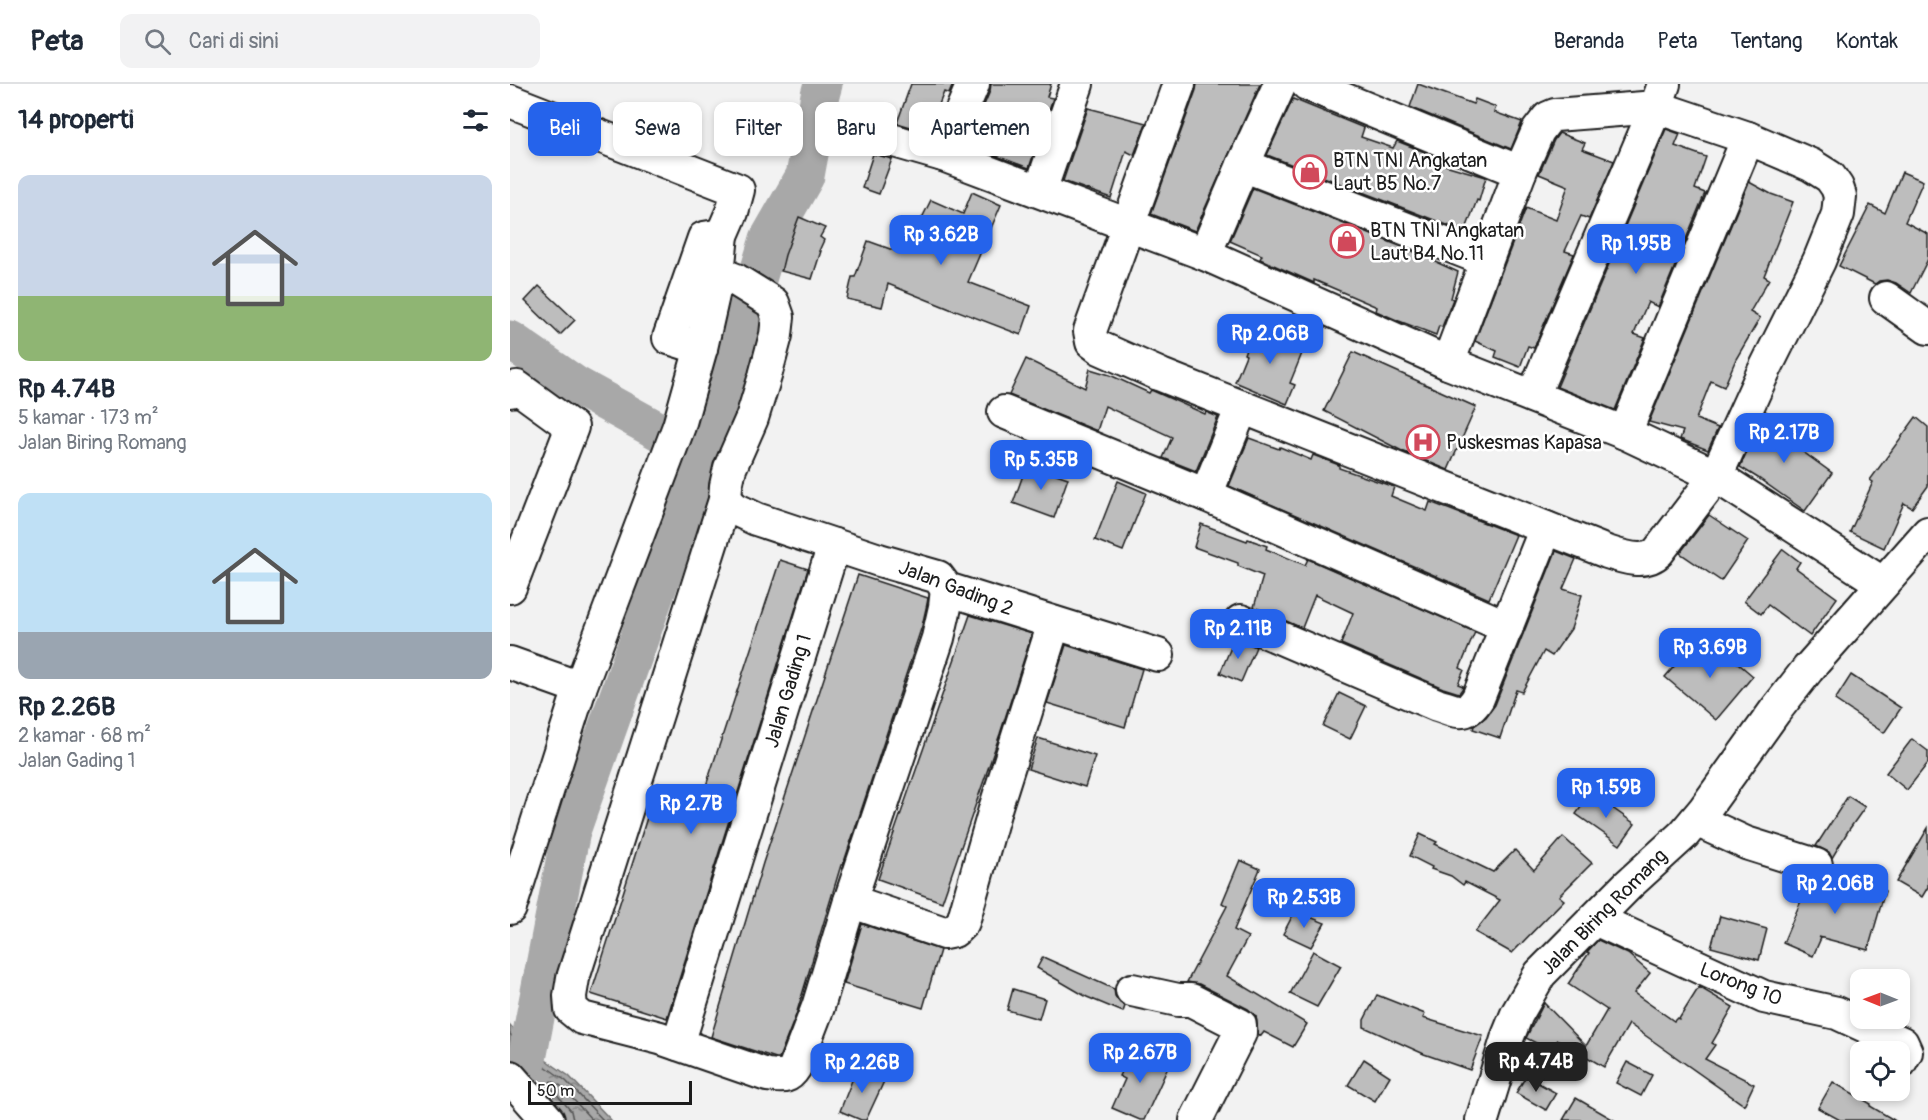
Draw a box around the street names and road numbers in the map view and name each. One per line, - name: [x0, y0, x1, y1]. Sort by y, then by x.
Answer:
- street label: Jalan Gading 2: [895, 555, 1017, 621]
- street label: Jalan Gading 1: [759, 631, 817, 751]
- street label: Jalan Biring Romang: [1536, 844, 1672, 980]
- street label: Lorong 10: [1696, 957, 1786, 1011]

